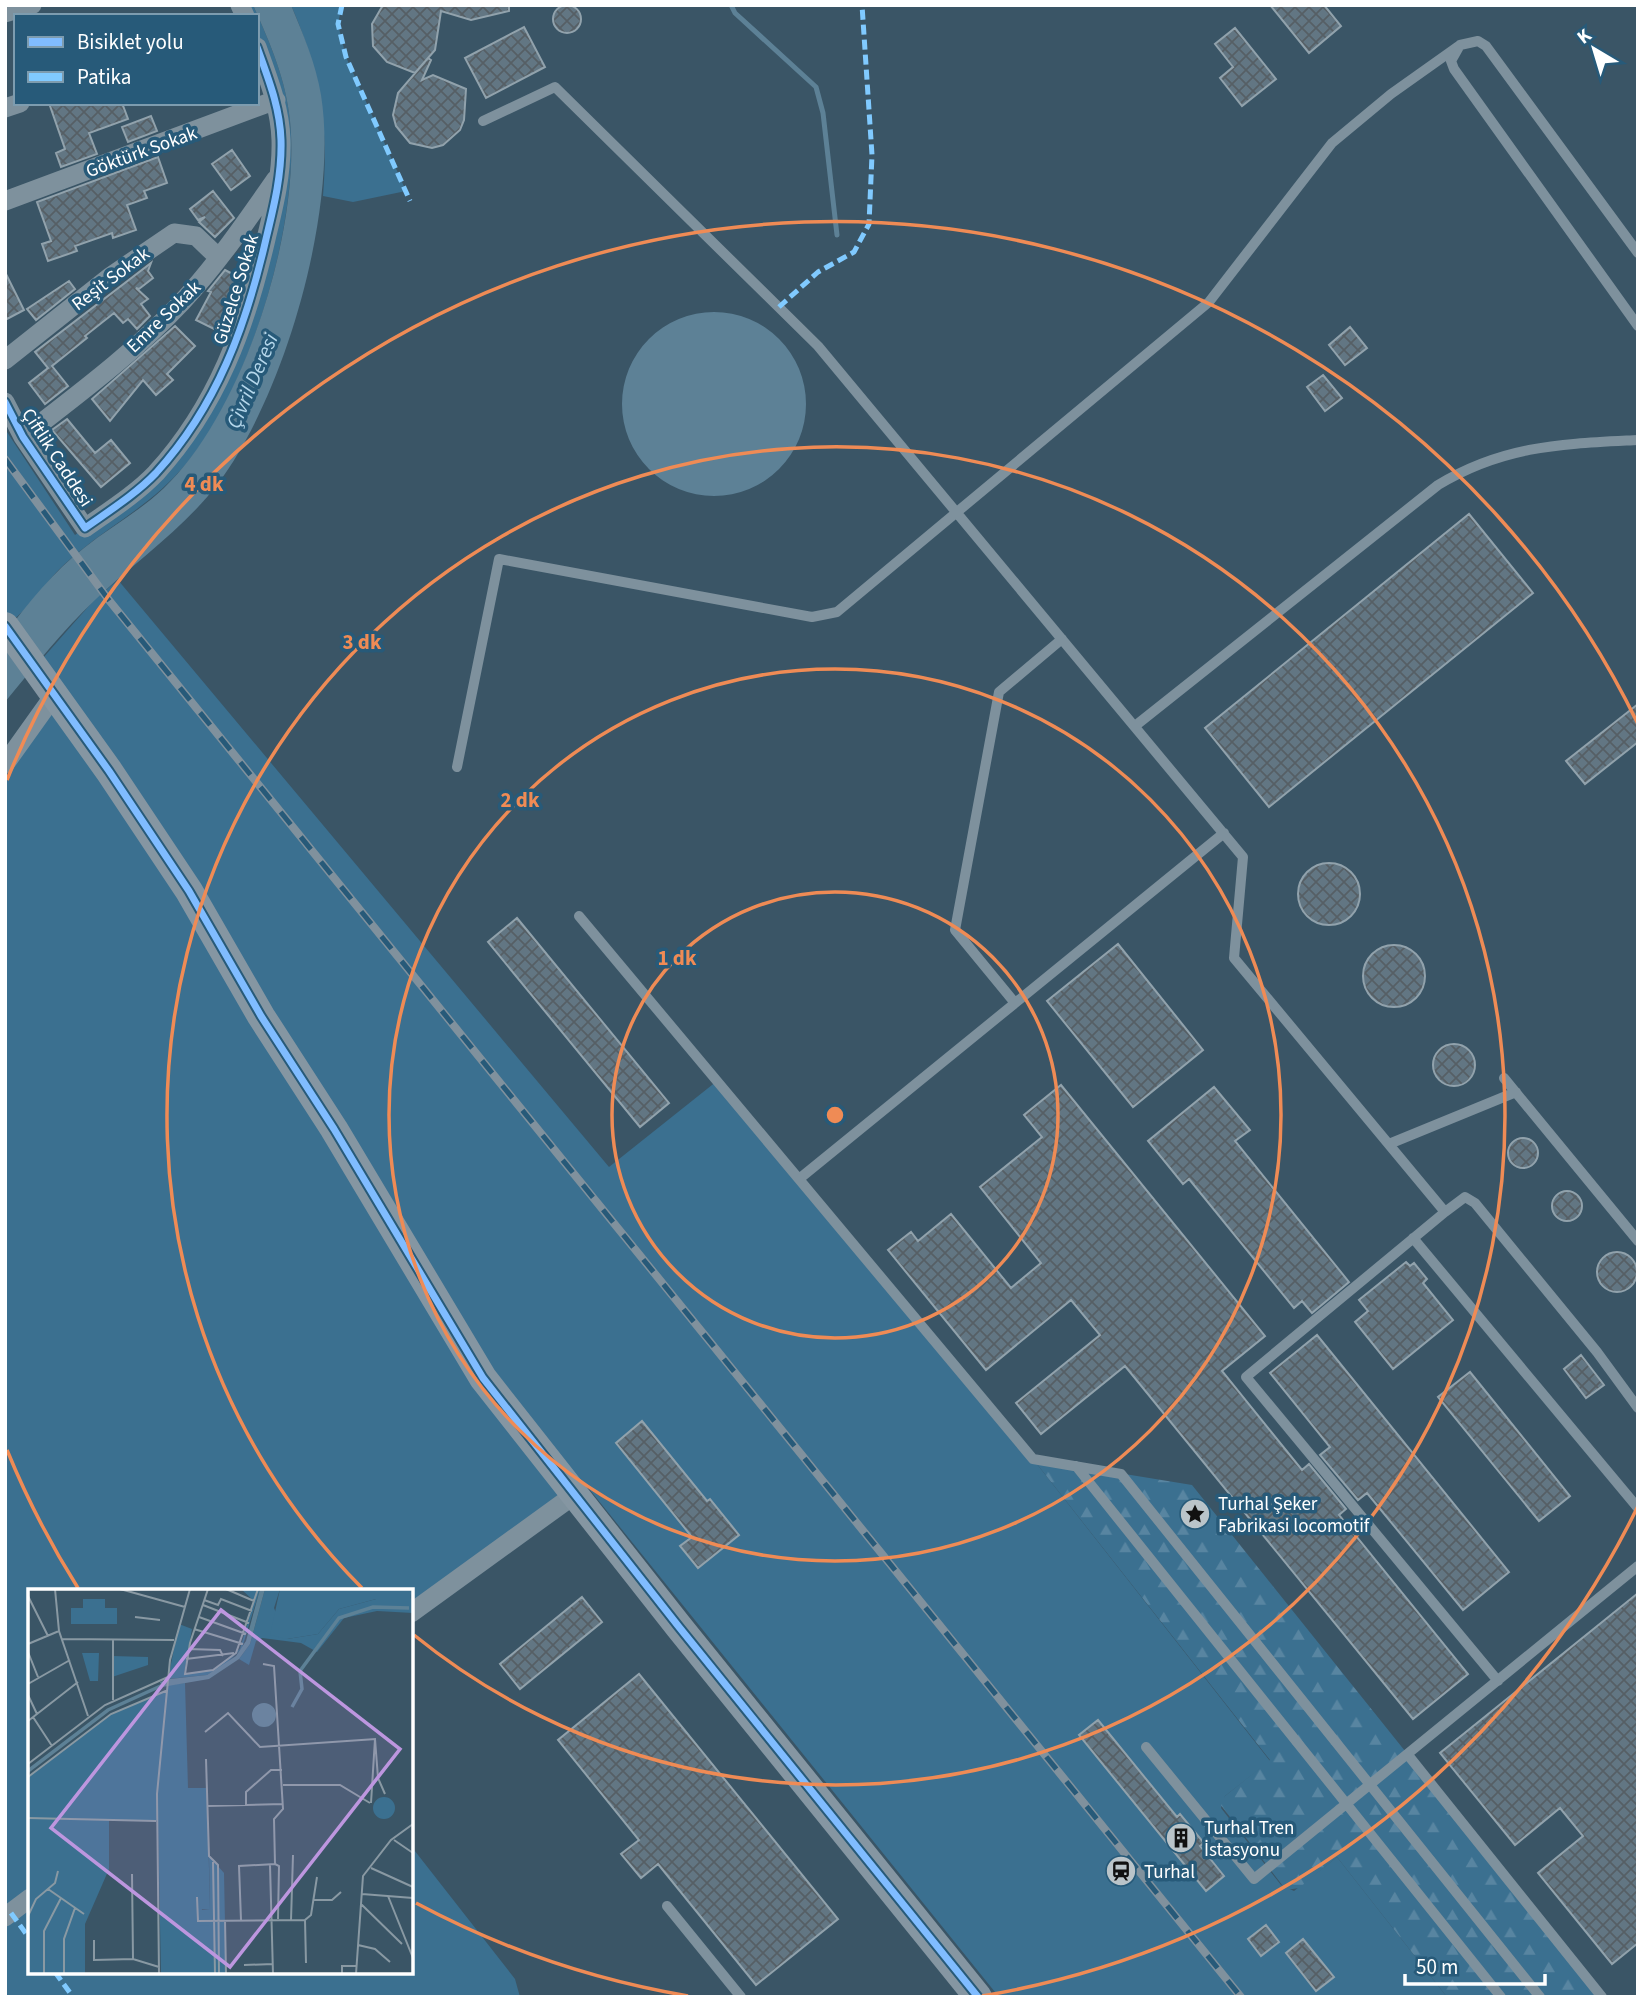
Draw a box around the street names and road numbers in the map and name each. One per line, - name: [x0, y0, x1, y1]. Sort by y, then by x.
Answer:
- street label: Göktürk Sokak: [82, 120, 201, 185]
- street label: Güzelce Sokak: [207, 230, 266, 348]
- street label: Reşit Sokak: [66, 241, 156, 318]
- street label: Emre Sokak: [121, 274, 208, 359]
- street label: Çiftlik Caddesi: [15, 403, 99, 513]

